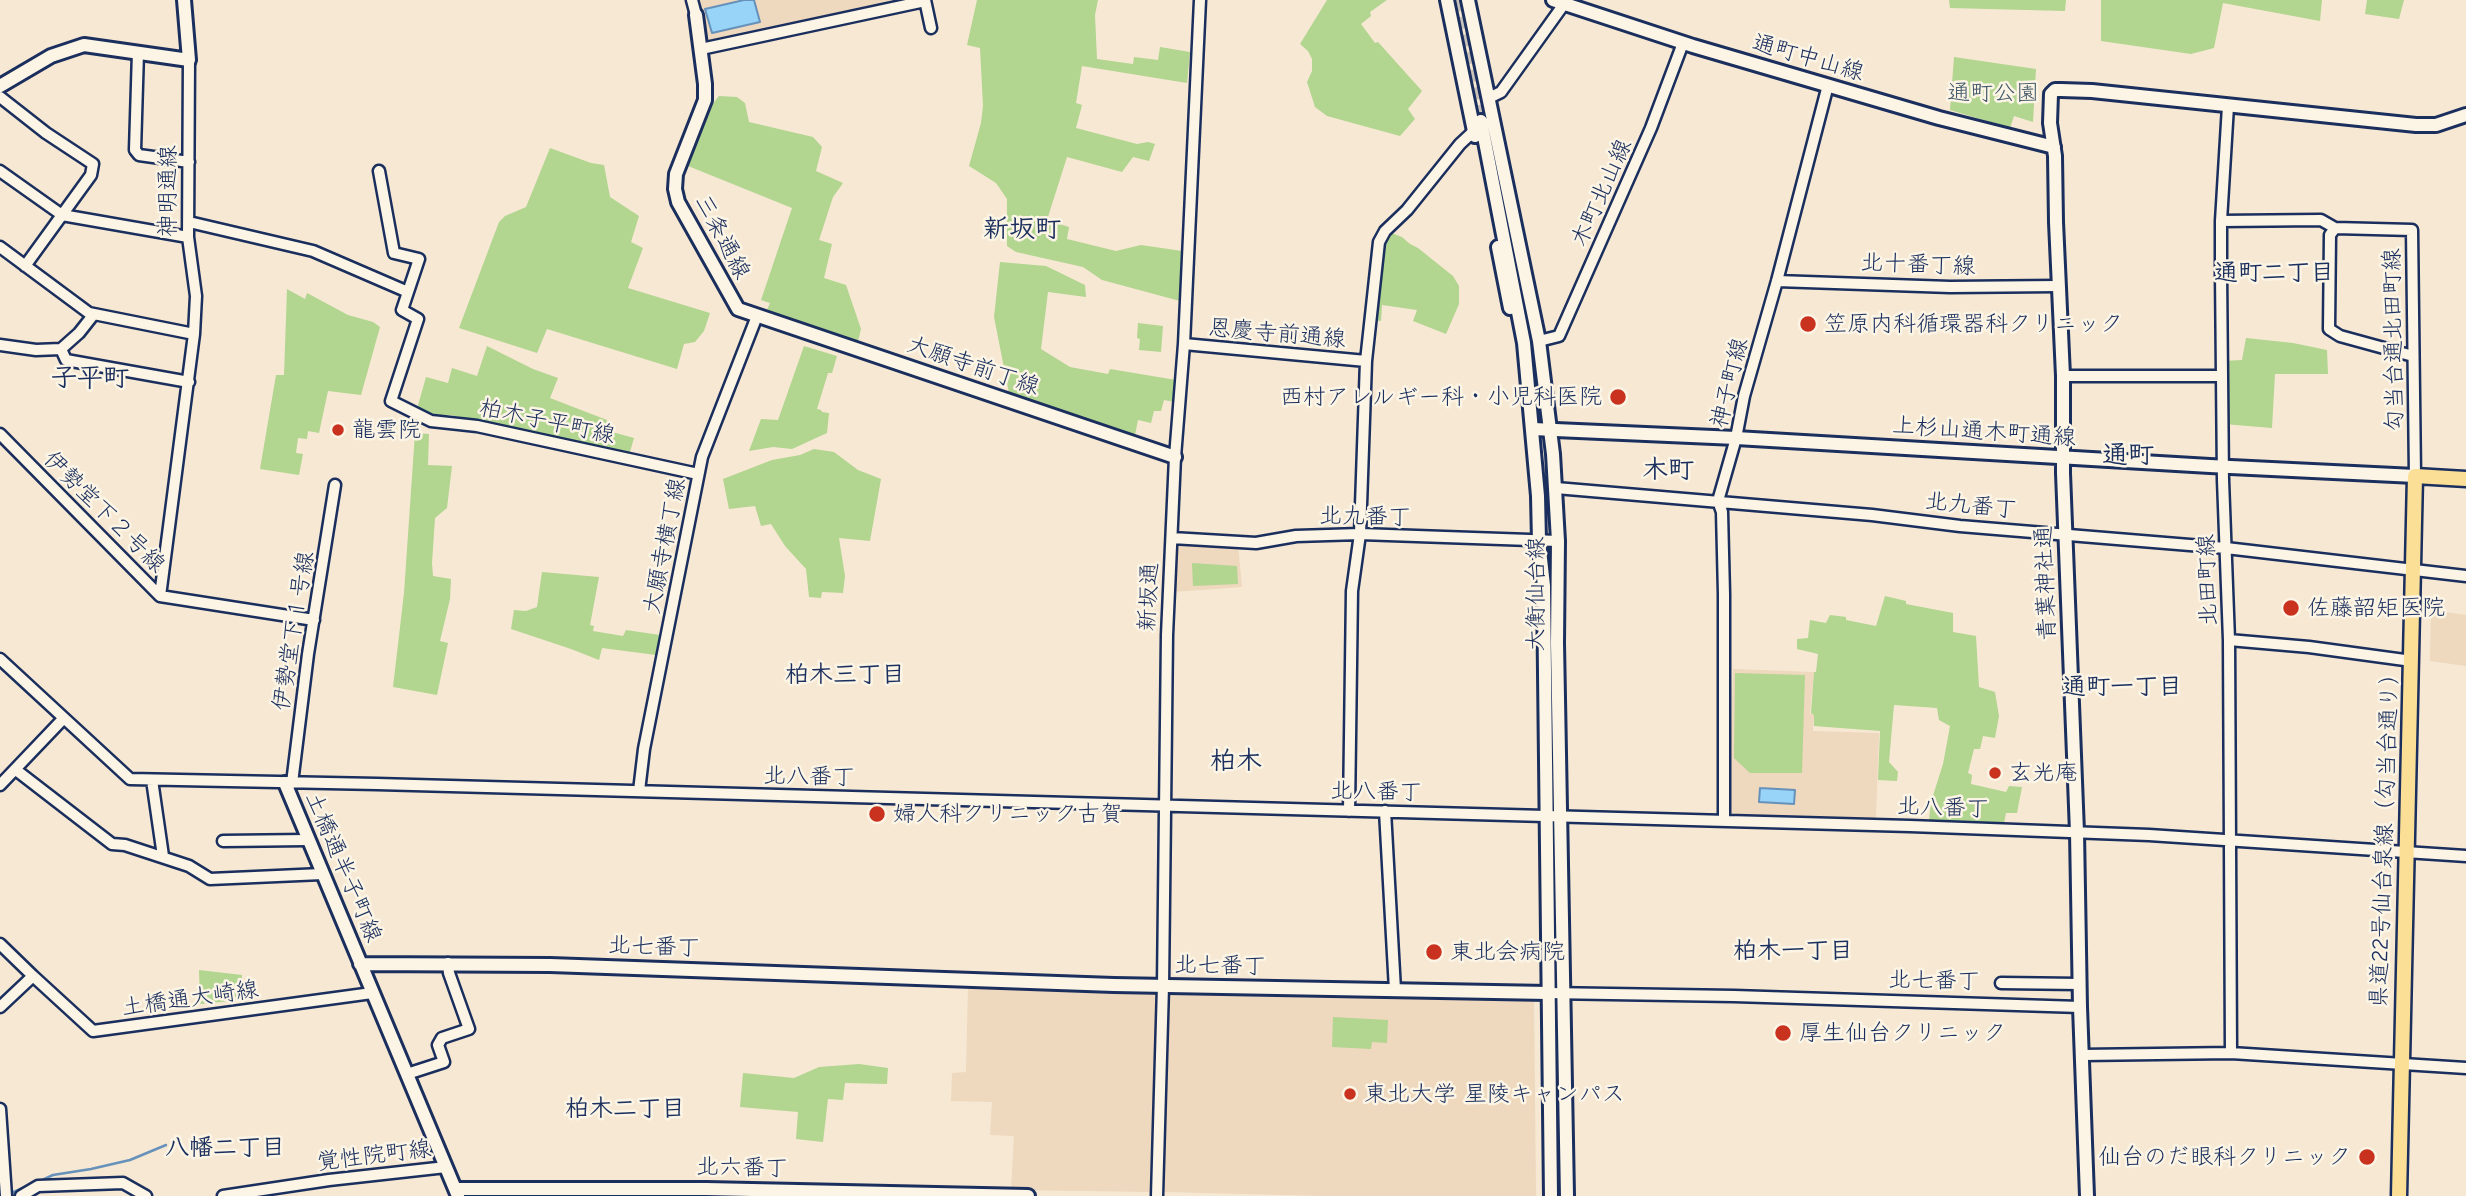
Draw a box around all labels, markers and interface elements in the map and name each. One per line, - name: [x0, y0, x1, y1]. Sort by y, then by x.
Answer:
- street label: 通町中山線: [1749, 29, 1867, 87]
- park label: 通町公園: [1947, 79, 2039, 107]
- street label: 木町北山線: [1566, 135, 1638, 251]
- street label: 神明通線: [154, 145, 182, 237]
- street label: 三条通線: [688, 190, 756, 284]
- district label: 新坂町: [983, 214, 1061, 246]
- street label: 勾当台通北田町線: [2379, 248, 2409, 432]
- street label: 北十番丁線: [1860, 249, 1976, 281]
- district label: 通町二丁目: [2214, 259, 2334, 287]
- place label: 笠原内科循環器科クリニック: [1824, 310, 2123, 338]
- street label: 恩慶寺前通線: [1207, 314, 1347, 354]
- marker: 笠原内科循環器科クリニック: [1798, 314, 1818, 334]
- street label: 大願寺前丁線: [903, 330, 1043, 402]
- street label: 神子町線: [1705, 335, 1755, 431]
- district label: 子平町: [51, 363, 129, 395]
- place label: 西村アレルギー科・小児科医院: [1280, 383, 1602, 411]
- marker: 西村アレルギー科・小児科医院: [1608, 387, 1628, 407]
- street label: 柏木子平町線: [477, 394, 617, 450]
- street label: 上杉山通木町通線: [1891, 412, 2077, 452]
- place label: 龍雲院: [352, 416, 421, 444]
- marker: 龍雲院: [330, 422, 346, 438]
- district label: 通町: [2102, 440, 2154, 472]
- street label: 伊勢堂下２号線: [37, 445, 171, 579]
- district label: 木町: [1642, 455, 1694, 487]
- street label: 大願寺横丁線: [638, 476, 692, 616]
- street label: 北九番丁: [1924, 487, 2018, 525]
- street label: 北九番丁: [1319, 502, 1411, 532]
- street label: 青葉神社通: [2030, 525, 2062, 641]
- street label: 北田町線: [2193, 534, 2223, 626]
- street label: 大衡仙台線: [1522, 537, 1550, 651]
- street label: 伊勢堂下１号線: [268, 549, 320, 713]
- street label: 新坂通: [1133, 562, 1165, 632]
- place label: 佐藤韶矩医院: [2307, 594, 2445, 622]
- marker: 佐藤韶矩医院: [2281, 598, 2301, 618]
- district label: 柏木三丁目: [785, 661, 905, 689]
- street label: 県道22号仙台泉線（勾当台通り）: [2365, 662, 2405, 1008]
- district label: 通町一丁目: [2062, 673, 2182, 701]
- district label: 柏木: [1210, 746, 1262, 778]
- place label: 玄光庵: [2009, 759, 2078, 787]
- street label: 北八番丁: [763, 762, 855, 792]
- marker: 玄光庵: [1987, 765, 2003, 781]
- street label: 北八番丁: [1330, 777, 1422, 807]
- street label: 土橋通半子町線: [299, 788, 387, 946]
- street label: 北八番丁: [1897, 793, 1989, 823]
- place label: 婦人科クリニック古賀: [893, 800, 1123, 828]
- marker: 婦人科クリニック古賀: [867, 804, 887, 824]
- street label: 北七番丁: [608, 932, 700, 962]
- district label: 柏木一丁目: [1733, 937, 1853, 965]
- place label: 東北会病院: [1450, 938, 1565, 966]
- marker: 東北会病院: [1424, 942, 1444, 962]
- street label: 北七番丁: [1174, 951, 1266, 981]
- street label: 北七番丁: [1888, 966, 1980, 996]
- street label: 土橋通大崎線: [120, 976, 260, 1022]
- place label: 厚生仙台クリニック: [1799, 1019, 2006, 1047]
- marker: 厚生仙台クリニック: [1773, 1023, 1793, 1043]
- place label: 東北大学 星陵キャンパス: [1364, 1080, 1625, 1108]
- marker: 東北大学 星陵キャンパス: [1342, 1086, 1358, 1102]
- district label: 柏木二丁目: [565, 1095, 685, 1123]
- district label: 八幡二丁目: [165, 1134, 285, 1162]
- street label: 覚性院町線: [315, 1135, 433, 1177]
- place label: 仙台のだ眼科クリニック: [2098, 1143, 2351, 1171]
- marker: 仙台のだ眼科クリニック: [2357, 1147, 2377, 1167]
- street label: 北六番丁: [696, 1153, 788, 1183]

